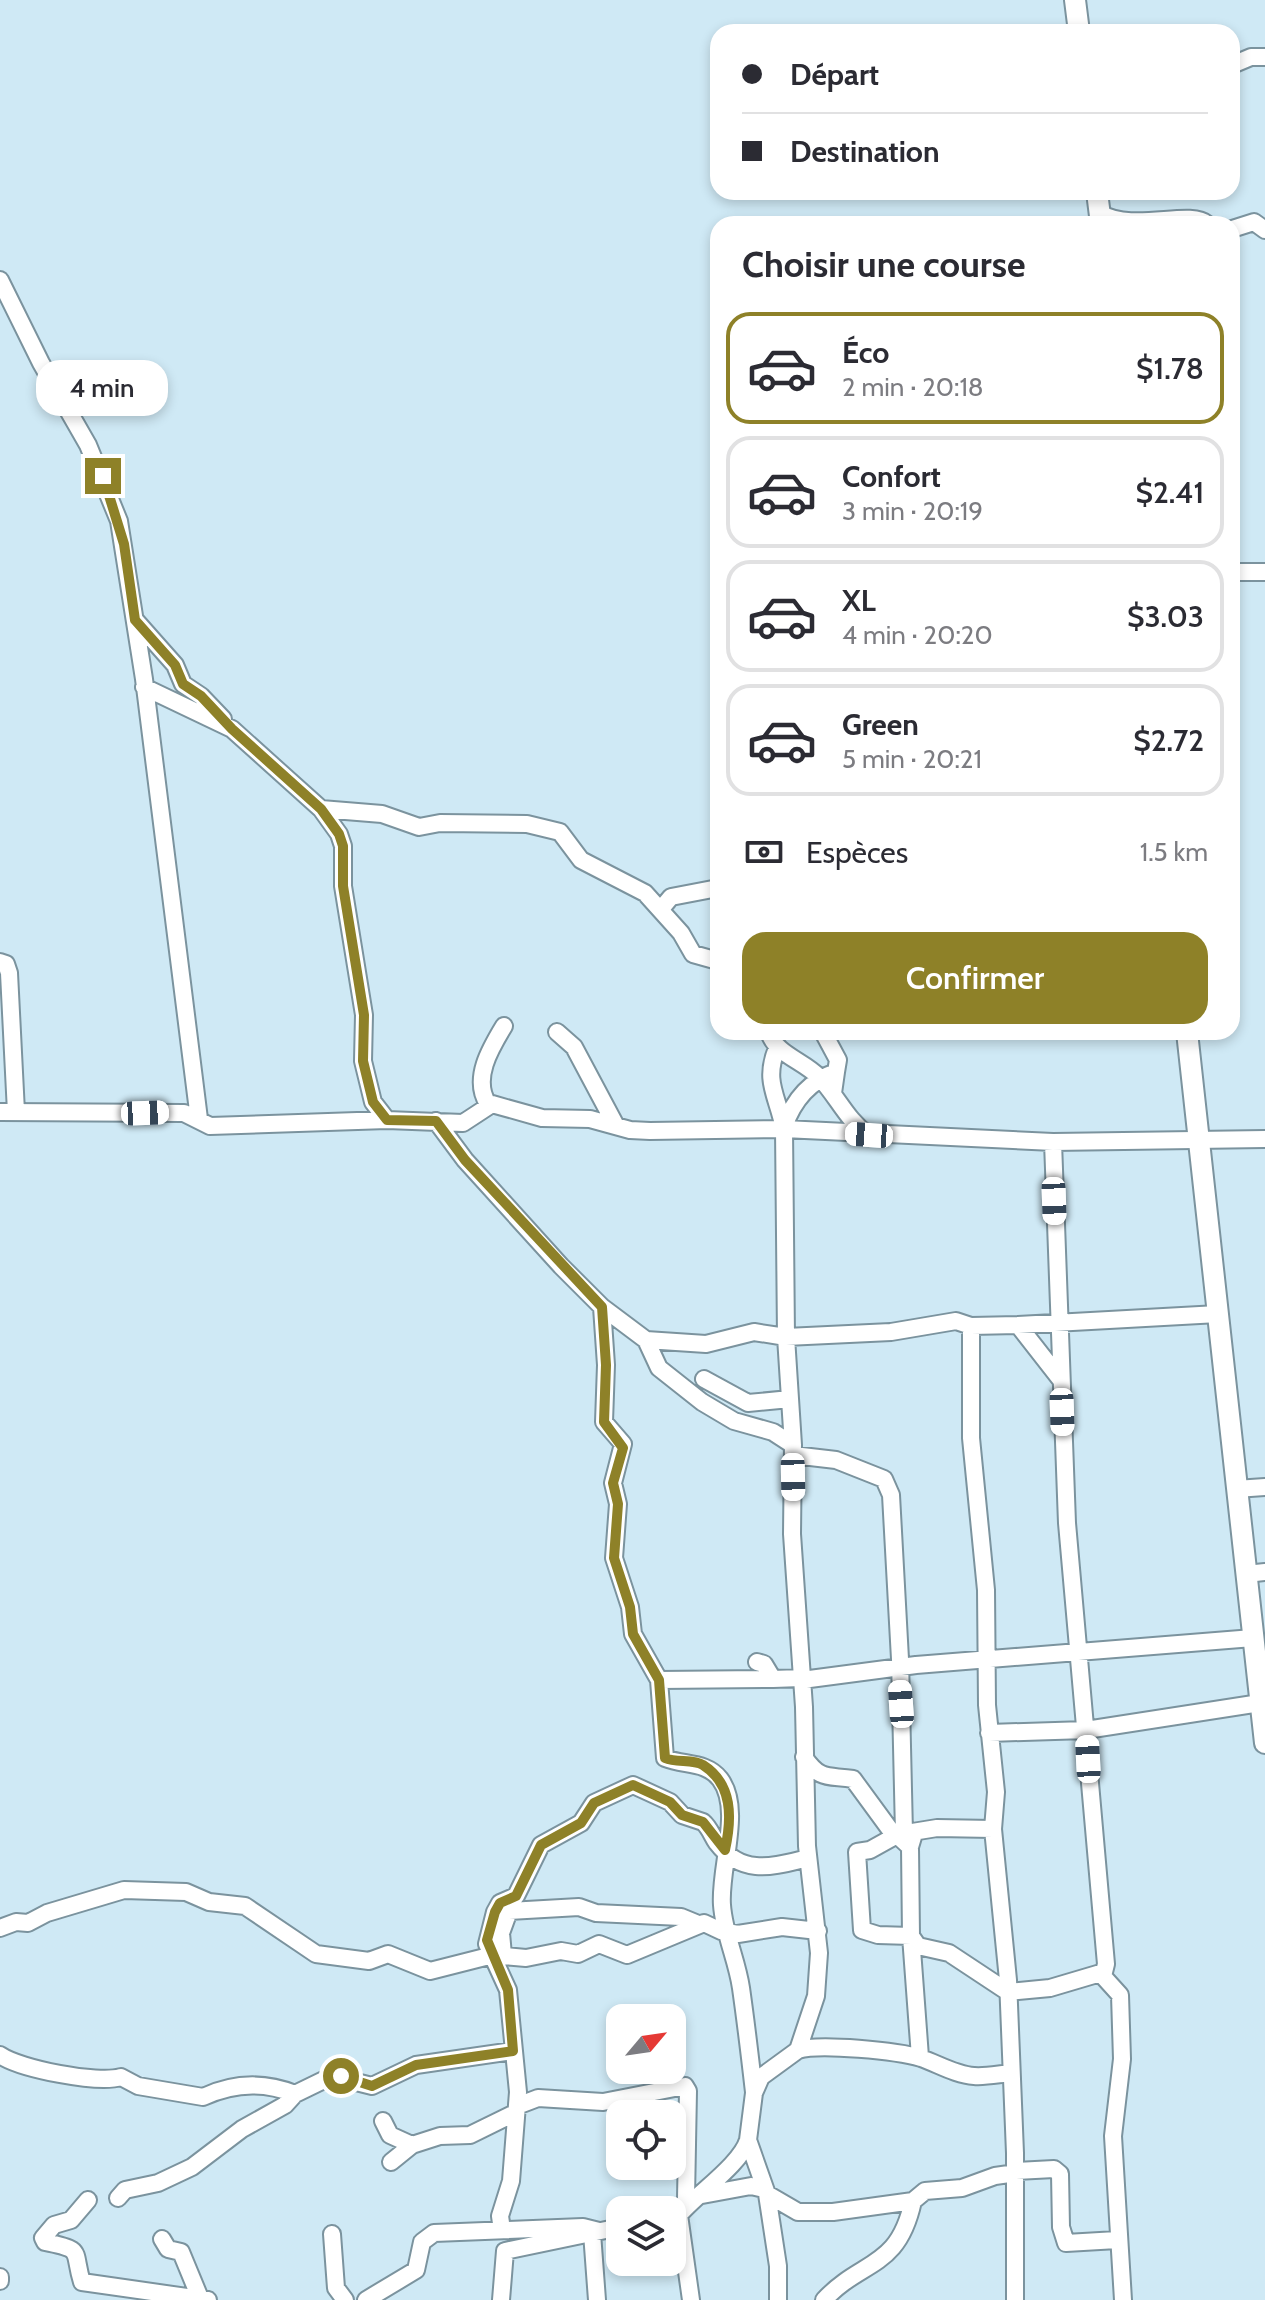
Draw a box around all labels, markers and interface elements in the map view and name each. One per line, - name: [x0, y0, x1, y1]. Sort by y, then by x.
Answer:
- text: Départ: [790, 56, 879, 93]
- text: Destination: [790, 133, 940, 170]
- text: Choisir une course: [742, 242, 1025, 286]
- icon: car: [746, 332, 818, 404]
- text: Éco: [842, 334, 889, 371]
- text: $1.78: [1136, 350, 1204, 387]
- callout: 4 min: [37, 360, 169, 416]
- text: 2 min · 20:18: [842, 371, 984, 403]
- text: 4 min: [70, 372, 134, 404]
- icon: car: [746, 456, 818, 528]
- route end: [85, 458, 121, 494]
- text: Confort: [842, 458, 941, 495]
- text: $2.41: [1136, 474, 1204, 511]
- text: 3 min · 20:19: [842, 495, 983, 527]
- icon: car: [746, 580, 818, 652]
- text: XL: [842, 582, 876, 619]
- text: $3.03: [1127, 598, 1204, 635]
- text: 4 min · 20:20: [842, 619, 993, 651]
- icon: car: [746, 704, 818, 776]
- text: Green: [842, 706, 919, 743]
- text: $2.72: [1133, 722, 1204, 759]
- text: 5 min · 20:21: [842, 743, 982, 775]
- icon: cash: [742, 830, 786, 874]
- text: Espèces: [806, 834, 908, 871]
- text: 1.5 km: [1140, 836, 1208, 868]
- button: Confirmer: [742, 932, 1208, 1024]
- car: [121, 1100, 169, 1126]
- car: [844, 1121, 894, 1149]
- car: [1041, 1177, 1067, 1225]
- car: [1049, 1388, 1075, 1436]
- car: [781, 1453, 805, 1501]
- car: [887, 1679, 915, 1729]
- car: [1075, 1734, 1101, 1784]
- north arrow: [606, 2004, 686, 2084]
- map controls: [606, 2004, 686, 2276]
- route start: [323, 2058, 359, 2094]
- button: locate: [606, 2100, 686, 2180]
- button: layers: [606, 2196, 686, 2276]

